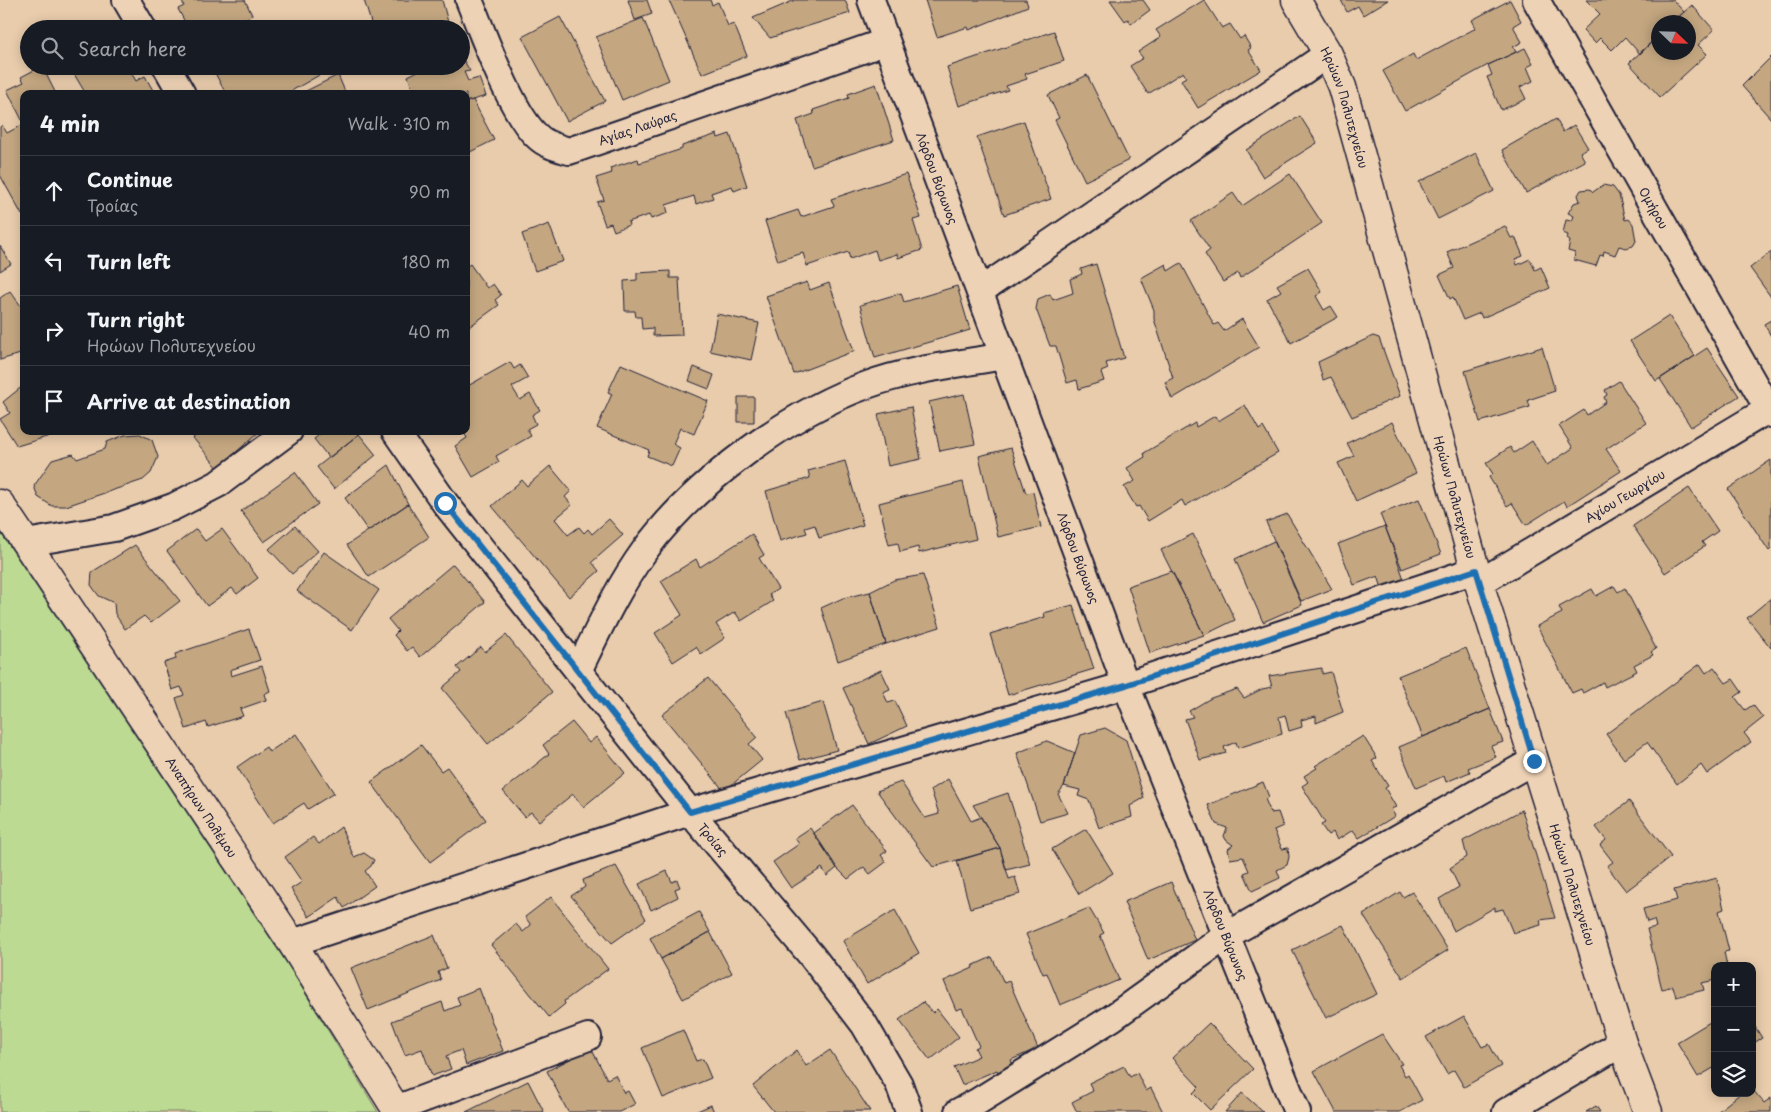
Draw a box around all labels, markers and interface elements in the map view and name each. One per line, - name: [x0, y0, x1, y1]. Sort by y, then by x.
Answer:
- north arrow: [1651, 15, 1696, 60]
- search box: [20, 20, 470, 75]
- icon: search: [38, 34, 66, 62]
- text: Search here: [78, 34, 187, 62]
- street label: Ηρώων Πολυτεχνείου: [1317, 43, 1373, 170]
- street label: Αγίας Λαύρας: [596, 106, 679, 149]
- text: 4 min: [40, 107, 100, 139]
- text: Walk · 310 m: [348, 111, 450, 135]
- street label: Λόρδου Βύρωνος: [912, 129, 963, 227]
- text: Continue: [87, 165, 173, 193]
- icon: ahead: [40, 177, 68, 205]
- text: 90 m: [409, 179, 450, 203]
- street label: Ομήρου: [1635, 184, 1673, 232]
- text: Τροίας: [87, 193, 138, 217]
- icon: left: [40, 247, 68, 275]
- text: Turn left: [87, 247, 171, 275]
- text: 180 m: [402, 249, 450, 273]
- text: Turn right: [87, 305, 185, 333]
- icon: right: [40, 317, 68, 345]
- text: 40 m: [408, 319, 450, 343]
- text: Ηρώων Πολυτεχνείου: [87, 333, 256, 357]
- icon: arrive: [40, 387, 68, 415]
- text: Arrive at destination: [87, 387, 291, 415]
- street label: Ηρώων Πολυτεχνείου: [1430, 434, 1481, 561]
- street label: Αγίου Γεωργίου: [1581, 465, 1668, 527]
- route start: [434, 492, 457, 515]
- street label: Λόρδου Βύρωνος: [1053, 509, 1104, 606]
- route end: [1523, 750, 1546, 773]
- street label: Αναπήρων Πολέμου: [162, 753, 242, 861]
- street label: Τροίας: [694, 819, 733, 860]
- street label: Ηρώων Πολυτεχνείου: [1545, 821, 1600, 948]
- street label: Λόρδου Βύρωνος: [1200, 886, 1252, 983]
- map controls: [1711, 962, 1756, 1097]
- button: +: [1711, 962, 1756, 1007]
- button: −: [1711, 1007, 1756, 1052]
- button: layers: [1711, 1052, 1756, 1097]

